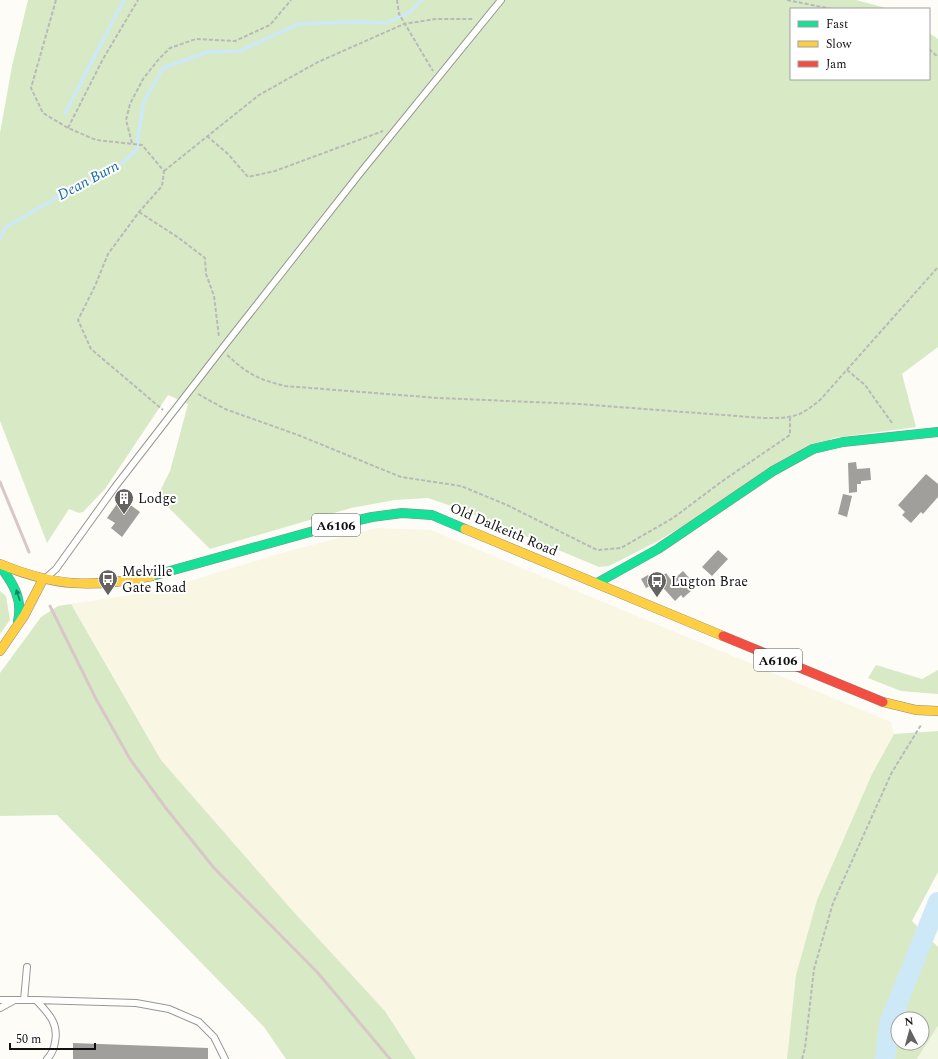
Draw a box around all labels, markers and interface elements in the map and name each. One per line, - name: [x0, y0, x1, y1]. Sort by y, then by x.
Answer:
- legend: [790, 8, 930, 80]
- text: Fast: [826, 15, 848, 34]
- text: Slow: [826, 35, 852, 54]
- text: Jam: [826, 55, 847, 74]
- water label: Dean Burn: [53, 155, 123, 206]
- building icon: Lodge: [113, 487, 135, 515]
- place label: Lodge: [138, 488, 177, 509]
- street label: Old Dalkeith Road: [447, 497, 561, 562]
- road number: A6106: [312, 514, 360, 536]
- place label: Melville Gate Road: [122, 561, 187, 598]
- bus stop icon: Melville Gate Road: [97, 568, 119, 596]
- bus stop icon: Lugton Brae: [646, 570, 668, 598]
- place label: Lugton Brae: [671, 571, 748, 592]
- one-way arrow: [15, 589, 21, 601]
- road number: A6106: [754, 649, 802, 671]
- north arrow: [890, 1011, 930, 1051]
- text: N: [904, 1013, 914, 1030]
- scale bar: [10, 1025, 95, 1051]
- text: 50 m: [16, 1030, 41, 1049]

